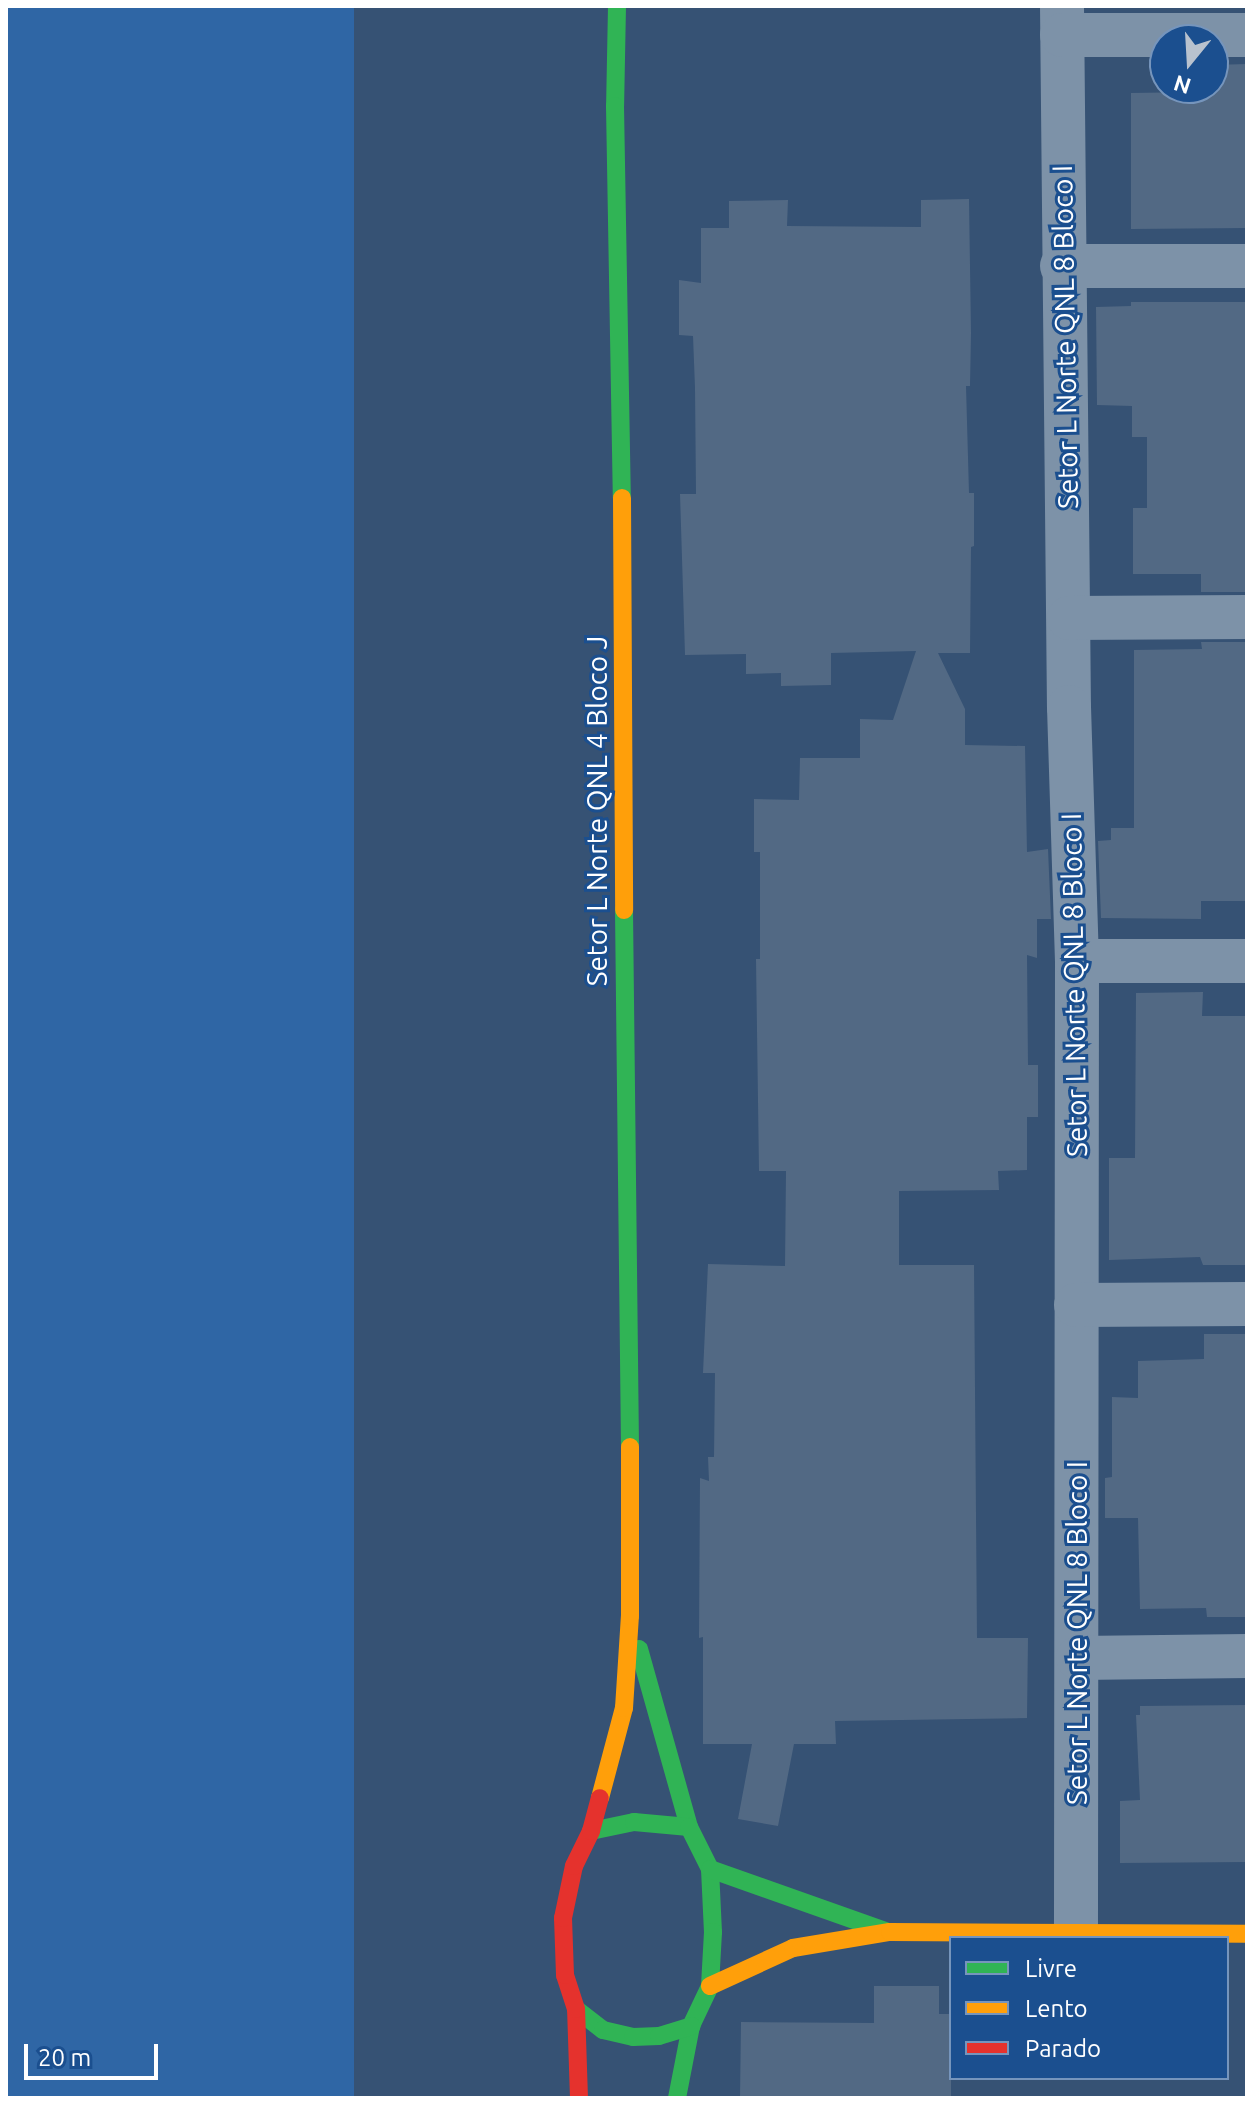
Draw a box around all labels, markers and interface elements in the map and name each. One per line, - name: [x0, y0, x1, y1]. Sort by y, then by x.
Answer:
- north arrow: [1149, 24, 1229, 104]
- text: N: [1170, 71, 1194, 100]
- street label: Setor L Norte QNL 8 Bloco I: [1045, 165, 1085, 509]
- street label: Setor L Norte QNL 4 Bloco J: [580, 636, 614, 986]
- street label: Setor L Norte QNL 8 Bloco I: [1054, 813, 1094, 1157]
- street label: Setor L Norte QNL 8 Bloco I: [1060, 1461, 1094, 1805]
- legend: [949, 1936, 1229, 2080]
- text: Livre: [1025, 1955, 1077, 1982]
- text: Lento: [1025, 1995, 1088, 2022]
- scale bar: [28, 2028, 162, 2078]
- text: Parado: [1025, 2035, 1101, 2062]
- text: 20 m: [38, 2044, 91, 2071]

